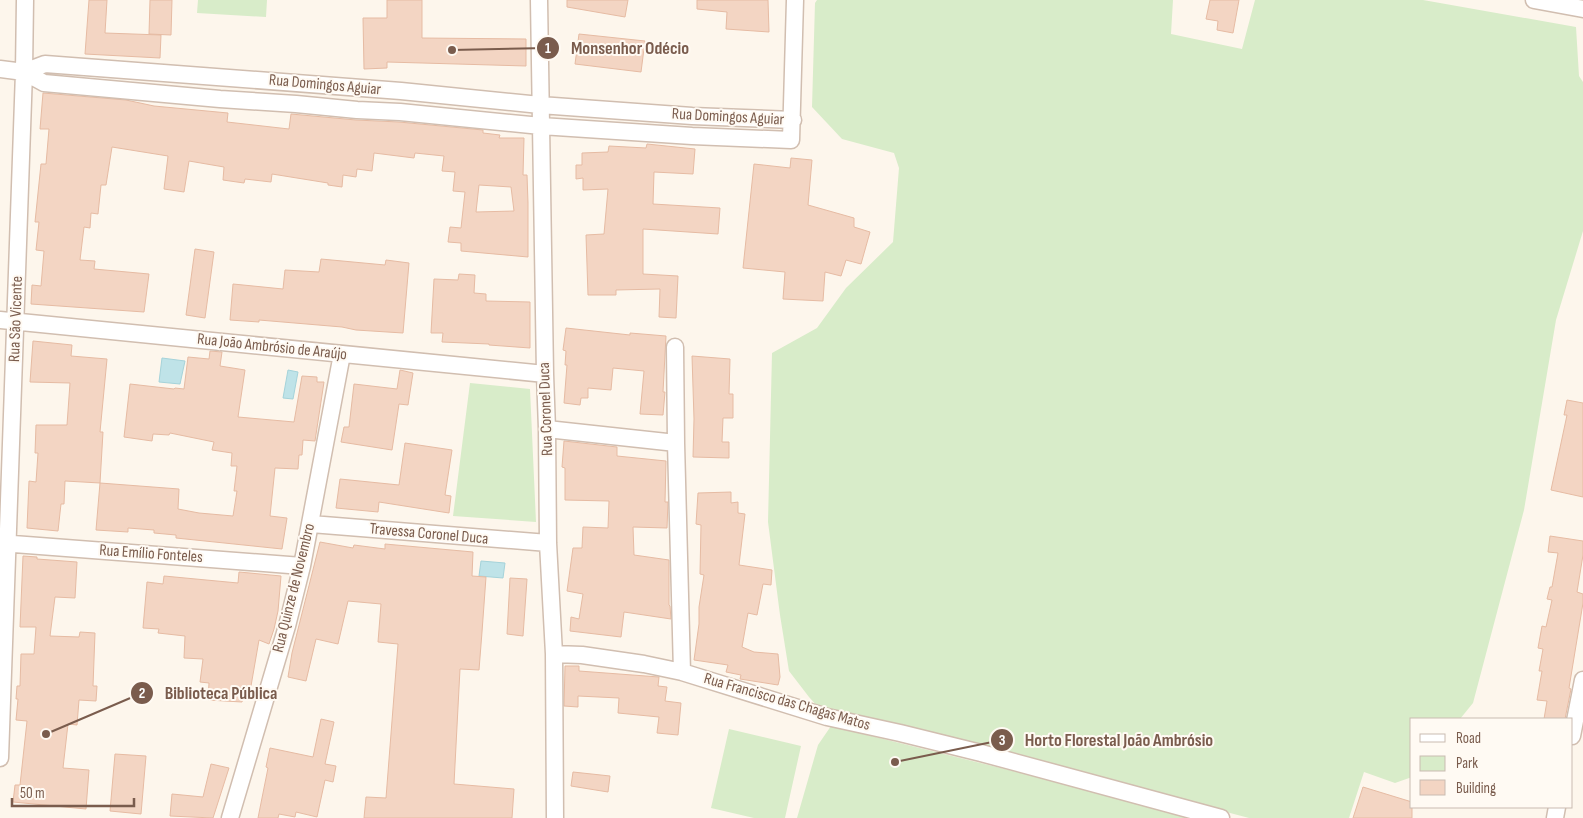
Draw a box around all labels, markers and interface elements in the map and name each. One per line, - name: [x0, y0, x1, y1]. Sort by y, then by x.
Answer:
- callout: Monsenhor Odécio: [536, 32, 699, 65]
- text: Monsenhor Odécio: [571, 38, 689, 59]
- text: 1: [545, 39, 551, 58]
- street label: Rua Domingos Aguiar: [268, 71, 382, 99]
- street label: Rua Domingos Aguiar: [671, 105, 785, 129]
- street label: Rua São Vicente: [5, 276, 27, 362]
- street label: Rua João Ambrósio de Araújo: [196, 330, 348, 364]
- street label: Rua Coronel Duca: [535, 362, 557, 456]
- street label: Travessa Coronel Duca: [369, 519, 489, 549]
- street label: Rua Quinze de Novembro: [269, 521, 319, 655]
- street label: Rua Emílio Fonteles: [99, 541, 204, 567]
- street label: Rua Francisco das Chagas Matos: [702, 669, 873, 735]
- callout: Biblioteca Pública: [129, 676, 287, 709]
- text: Biblioteca Pública: [165, 683, 277, 704]
- text: 2: [139, 684, 145, 703]
- legend: [1410, 718, 1573, 808]
- callout: Horto Florestal João Ambrósio: [990, 723, 1223, 756]
- text: Road: [1456, 729, 1481, 748]
- text: Horto Florestal João Ambrósio: [1025, 730, 1213, 751]
- text: 3: [999, 731, 1006, 750]
- text: Park: [1456, 754, 1478, 773]
- scale bar: [12, 776, 135, 808]
- text: Building: [1456, 779, 1496, 798]
- text: 50 m: [20, 784, 45, 803]

